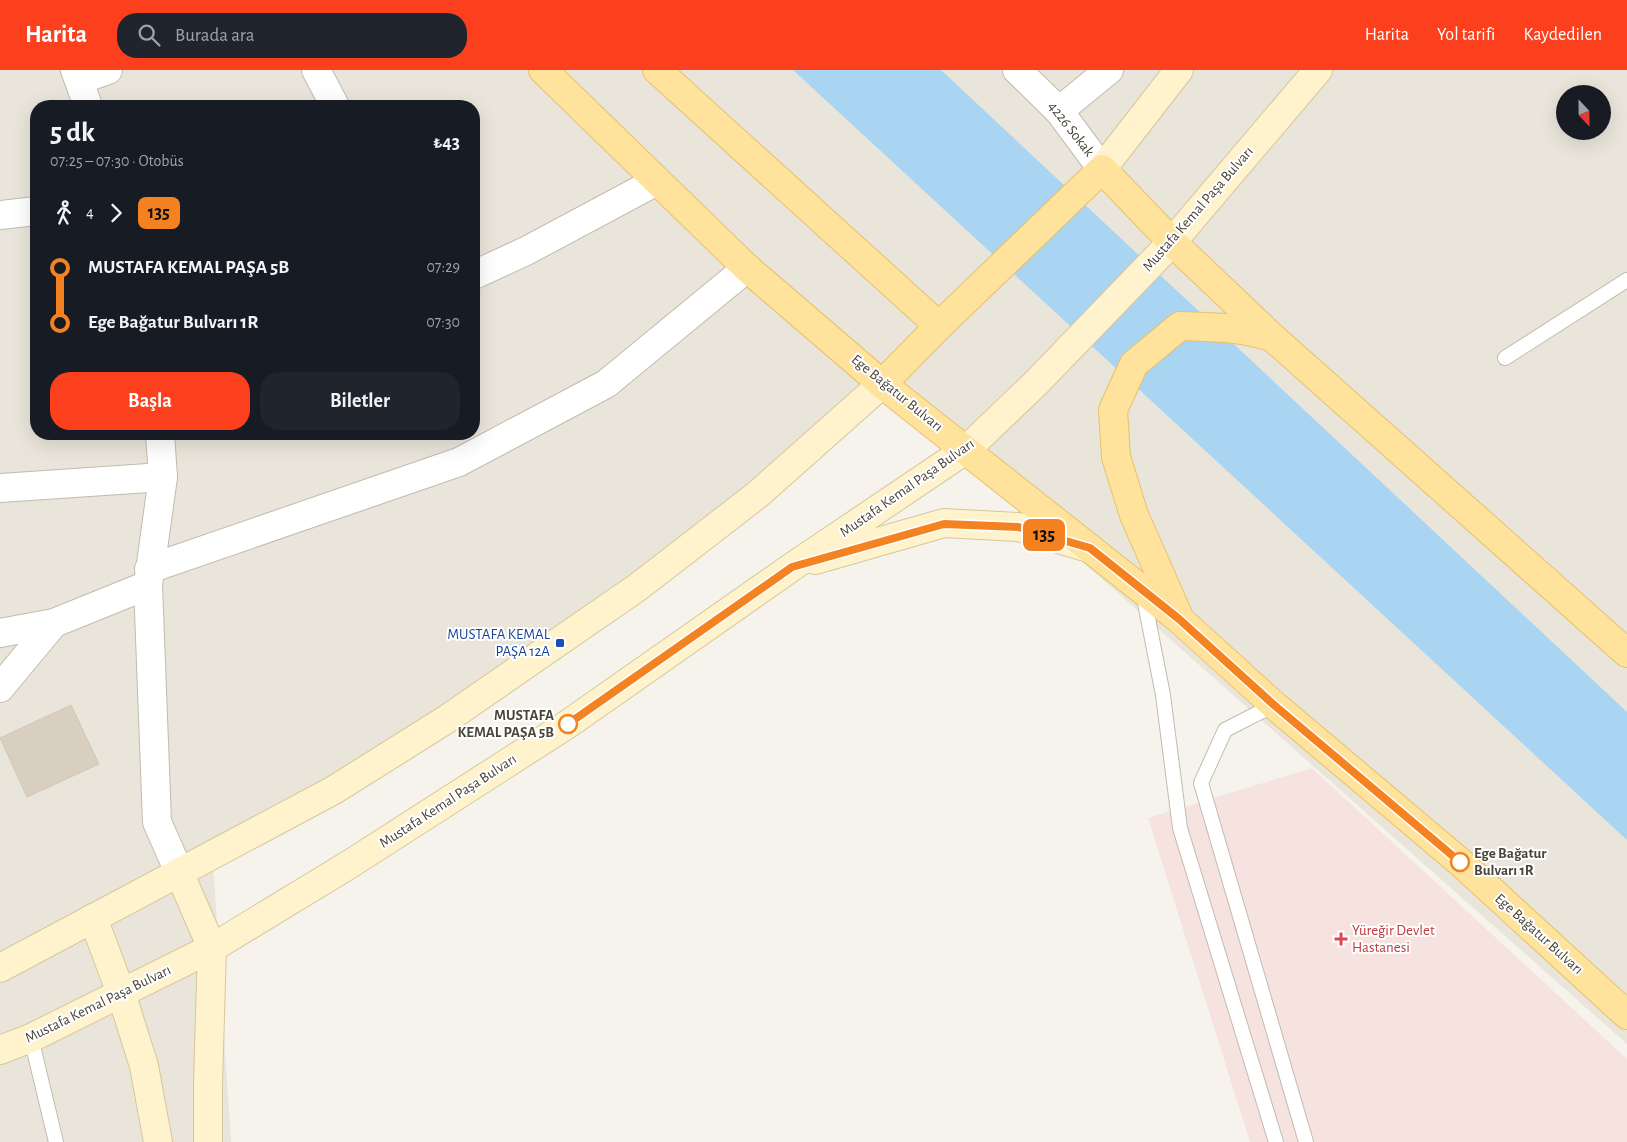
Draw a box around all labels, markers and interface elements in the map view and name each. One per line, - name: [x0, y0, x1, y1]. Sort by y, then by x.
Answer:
- search box: [117, 13, 467, 58]
- icon: search: [135, 21, 163, 49]
- text: Harita: [25, 23, 87, 47]
- text: Burada ara: [175, 26, 254, 45]
- text: Harita: [1365, 26, 1409, 44]
- text: Yol tarifi: [1437, 26, 1495, 44]
- text: Kaydedilen: [1523, 26, 1602, 44]
- north arrow: [1556, 85, 1611, 140]
- map controls: [1556, 85, 1611, 140]
- street label: 4226 Sokak: [1045, 99, 1097, 159]
- text: 5 dk: [50, 119, 95, 147]
- text: ₺43: [433, 133, 460, 152]
- street label: Mustafa Kemal Paşa Bulvarı: [1140, 144, 1256, 274]
- text: 07:25 – 07:30 · Otobüs: [50, 153, 184, 169]
- icon: walk: [50, 199, 78, 227]
- icon: forward: [102, 199, 130, 227]
- text: 4: [86, 204, 94, 220]
- text: 135: [148, 204, 170, 222]
- text: MUSTAFA KEMAL PAŞA 5B: [88, 258, 289, 277]
- text: 07:29: [426, 259, 460, 275]
- text: Ege Bağatur Bulvarı 1R: [88, 313, 258, 332]
- text: 07:30: [426, 314, 460, 330]
- street label: Ege Bağatur Bulvarı: [848, 352, 946, 434]
- button: Başla: [50, 372, 250, 430]
- button: Biletler: [260, 372, 460, 430]
- street label: Mustafa Kemal Paşa Bulvarı: [837, 436, 977, 540]
- line badge: 135: [1015, 519, 1073, 551]
- text: 135: [1033, 526, 1055, 544]
- place label: MUSTAFA KEMAL PAŞA 12A: [447, 627, 551, 659]
- marker: MUSTAFA KEMAL PAŞA 12A: [554, 637, 566, 649]
- place label: MUSTAFA KEMAL PAŞA 5B: [458, 708, 554, 740]
- marker: MUSTAFA KEMAL PAŞA 5B: [558, 714, 578, 734]
- street label: Mustafa Kemal Paşa Bulvarı: [377, 751, 519, 851]
- place label: Ege Bağatur Bulvarı 1R: [1474, 846, 1547, 878]
- marker: Ege Bağatur Bulvarı 1R: [1450, 852, 1470, 872]
- street label: Ege Bağatur Bulvarı: [1492, 891, 1586, 977]
- place label: Yüreğir Devlet Hastanesi: [1352, 923, 1435, 955]
- marker: Yüreğir Devlet Hastanesi: [1334, 932, 1348, 946]
- street label: Mustafa Kemal Paşa Bulvarı: [23, 962, 173, 1046]

